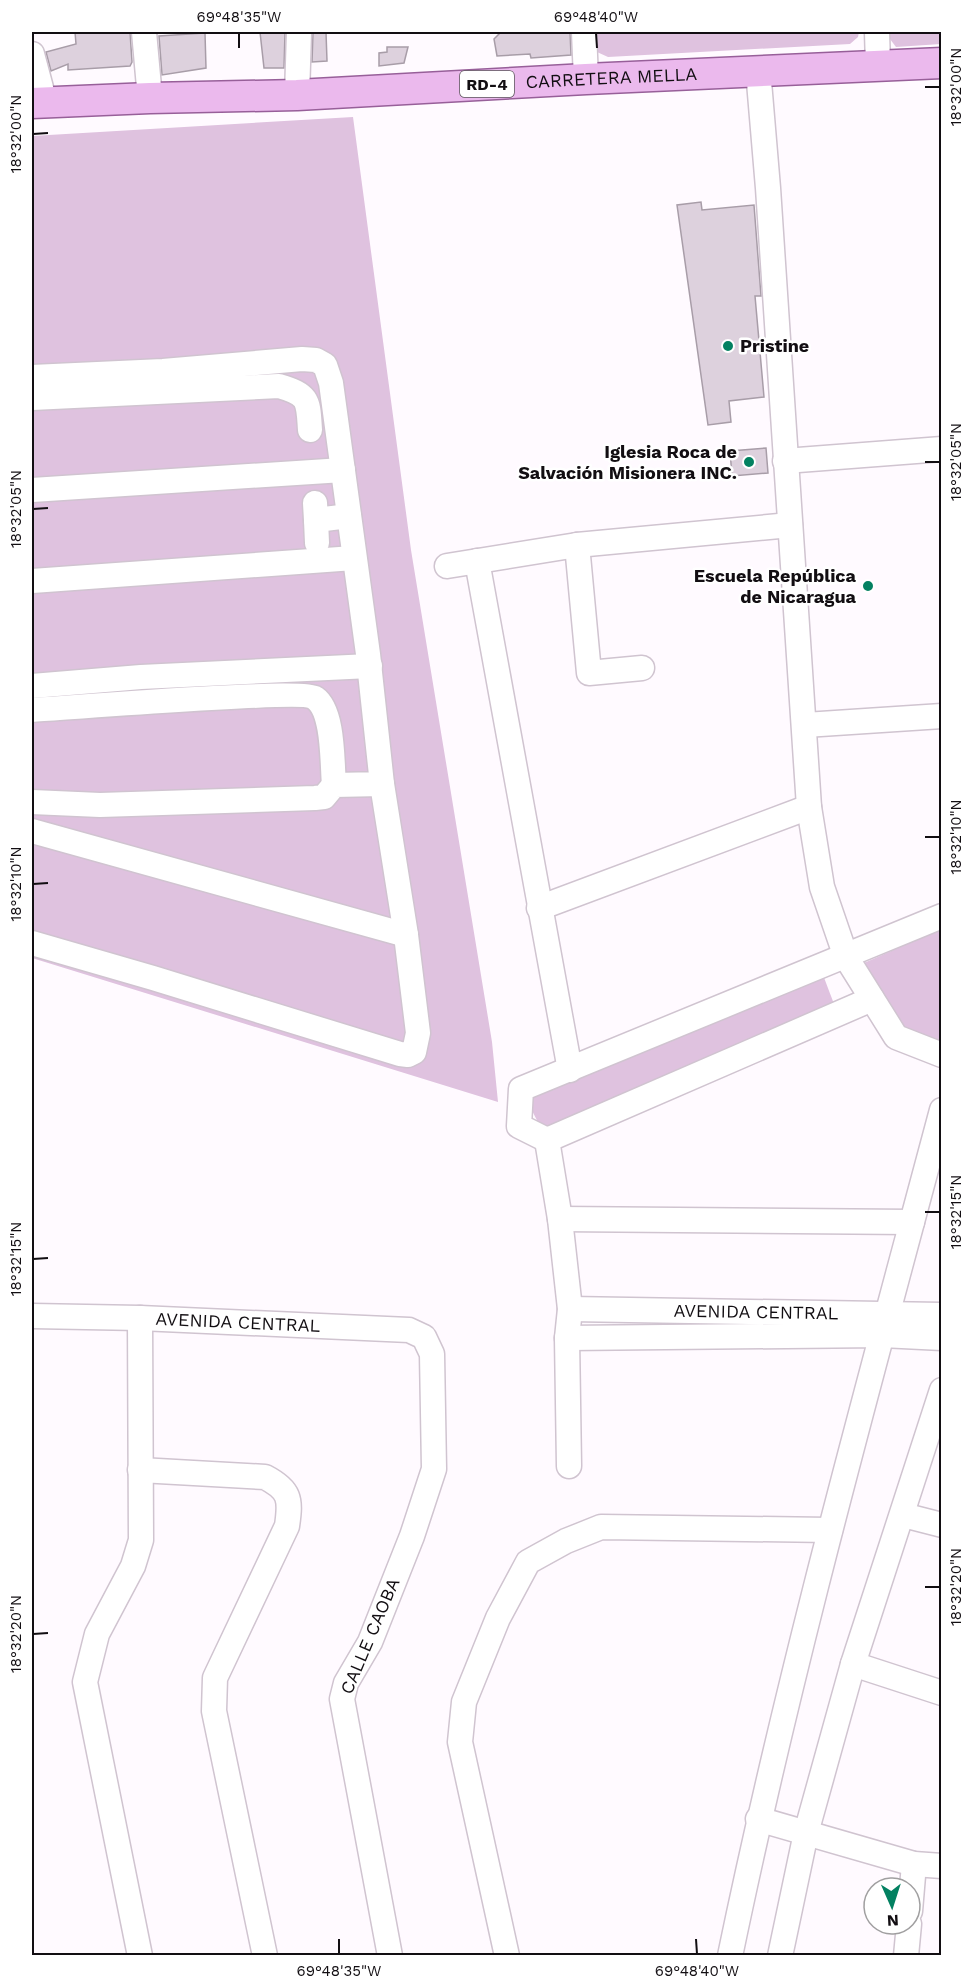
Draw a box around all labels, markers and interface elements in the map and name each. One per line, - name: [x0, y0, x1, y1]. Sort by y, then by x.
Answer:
- text: 69°48'35"W: [197, 8, 281, 26]
- text: 69°48'40"W: [554, 8, 638, 26]
- text: 18°32'00"N: [947, 48, 965, 126]
- street label: CARRETERA MELLA: [525, 63, 698, 92]
- road number: RD-4: [460, 71, 514, 97]
- text: 18°32'00"N: [7, 95, 25, 173]
- place label: Pristine: [740, 335, 809, 356]
- marker: Pristine: [721, 339, 735, 353]
- text: 18°32'05"N: [947, 423, 965, 501]
- place label: Iglesia Roca de Salvación Misionera INC.: [518, 441, 737, 483]
- marker: Iglesia Roca de Salvación Misionera INC.: [742, 455, 756, 469]
- text: 18°32'05"N: [7, 470, 25, 548]
- place label: Escuela República de Nicaragua: [694, 565, 857, 607]
- marker: Escuela República de Nicaragua: [861, 579, 875, 593]
- text: 18°32'10"N: [947, 799, 965, 875]
- text: 18°32'10"N: [7, 846, 25, 922]
- text: 18°32'15"N: [947, 1175, 965, 1249]
- text: 18°32'15"N: [7, 1222, 25, 1296]
- street label: AVENIDA CENTRAL: [673, 1300, 839, 1323]
- street label: AVENIDA CENTRAL: [155, 1308, 321, 1336]
- text: 18°32'20"N: [947, 1548, 965, 1626]
- street label: CALLE CAOBA: [336, 1574, 403, 1697]
- text: 18°32'20"N: [7, 1595, 25, 1673]
- north arrow: [862, 1876, 922, 1936]
- text: N: [886, 1911, 899, 1930]
- text: 69°48'35"W: [297, 1962, 381, 1980]
- text: 69°48'40"W: [655, 1962, 739, 1980]

